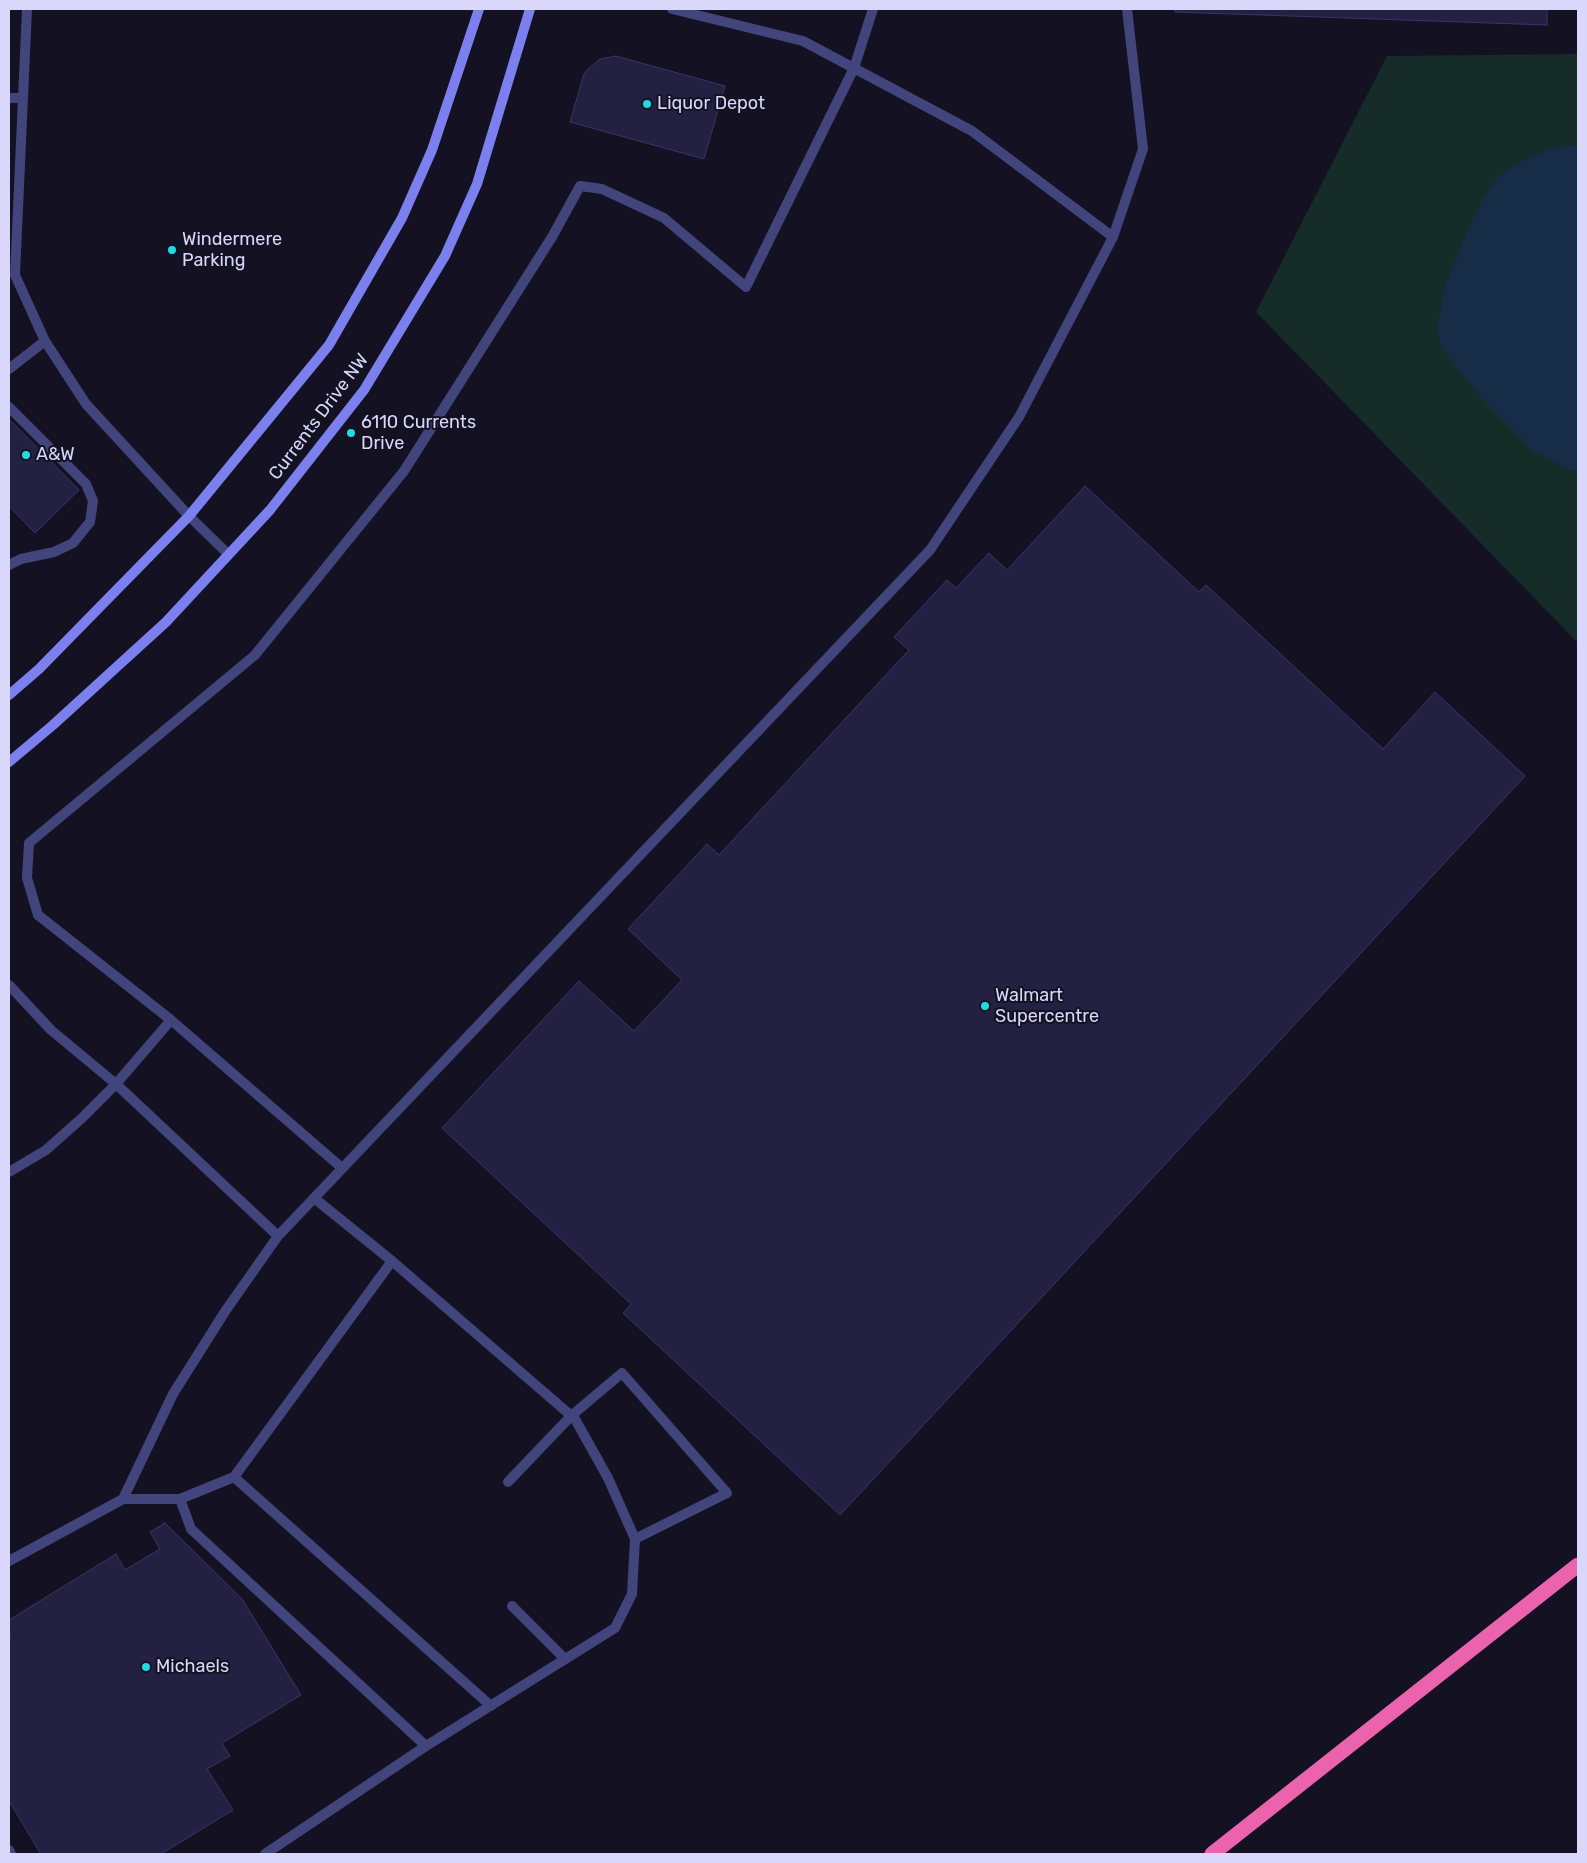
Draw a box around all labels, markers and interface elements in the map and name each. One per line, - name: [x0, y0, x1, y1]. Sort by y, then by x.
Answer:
- place label: Liquor Depot: [657, 93, 765, 115]
- marker: Liquor Depot: [641, 98, 653, 110]
- place label: Windermere Parking: [182, 229, 282, 272]
- marker: Windermere Parking: [166, 244, 178, 256]
- street label: Currents Drive NW: [264, 350, 374, 484]
- place label: 6110 Currents Drive: [361, 412, 476, 454]
- marker: 6110 Currents Drive: [345, 427, 357, 439]
- place label: A&W: [36, 444, 75, 466]
- marker: A&W: [20, 449, 32, 461]
- place label: Walmart Supercentre: [995, 985, 1099, 1028]
- marker: Walmart Supercentre: [979, 1000, 991, 1012]
- place label: Michaels: [156, 1656, 229, 1678]
- marker: Michaels: [140, 1661, 152, 1673]

